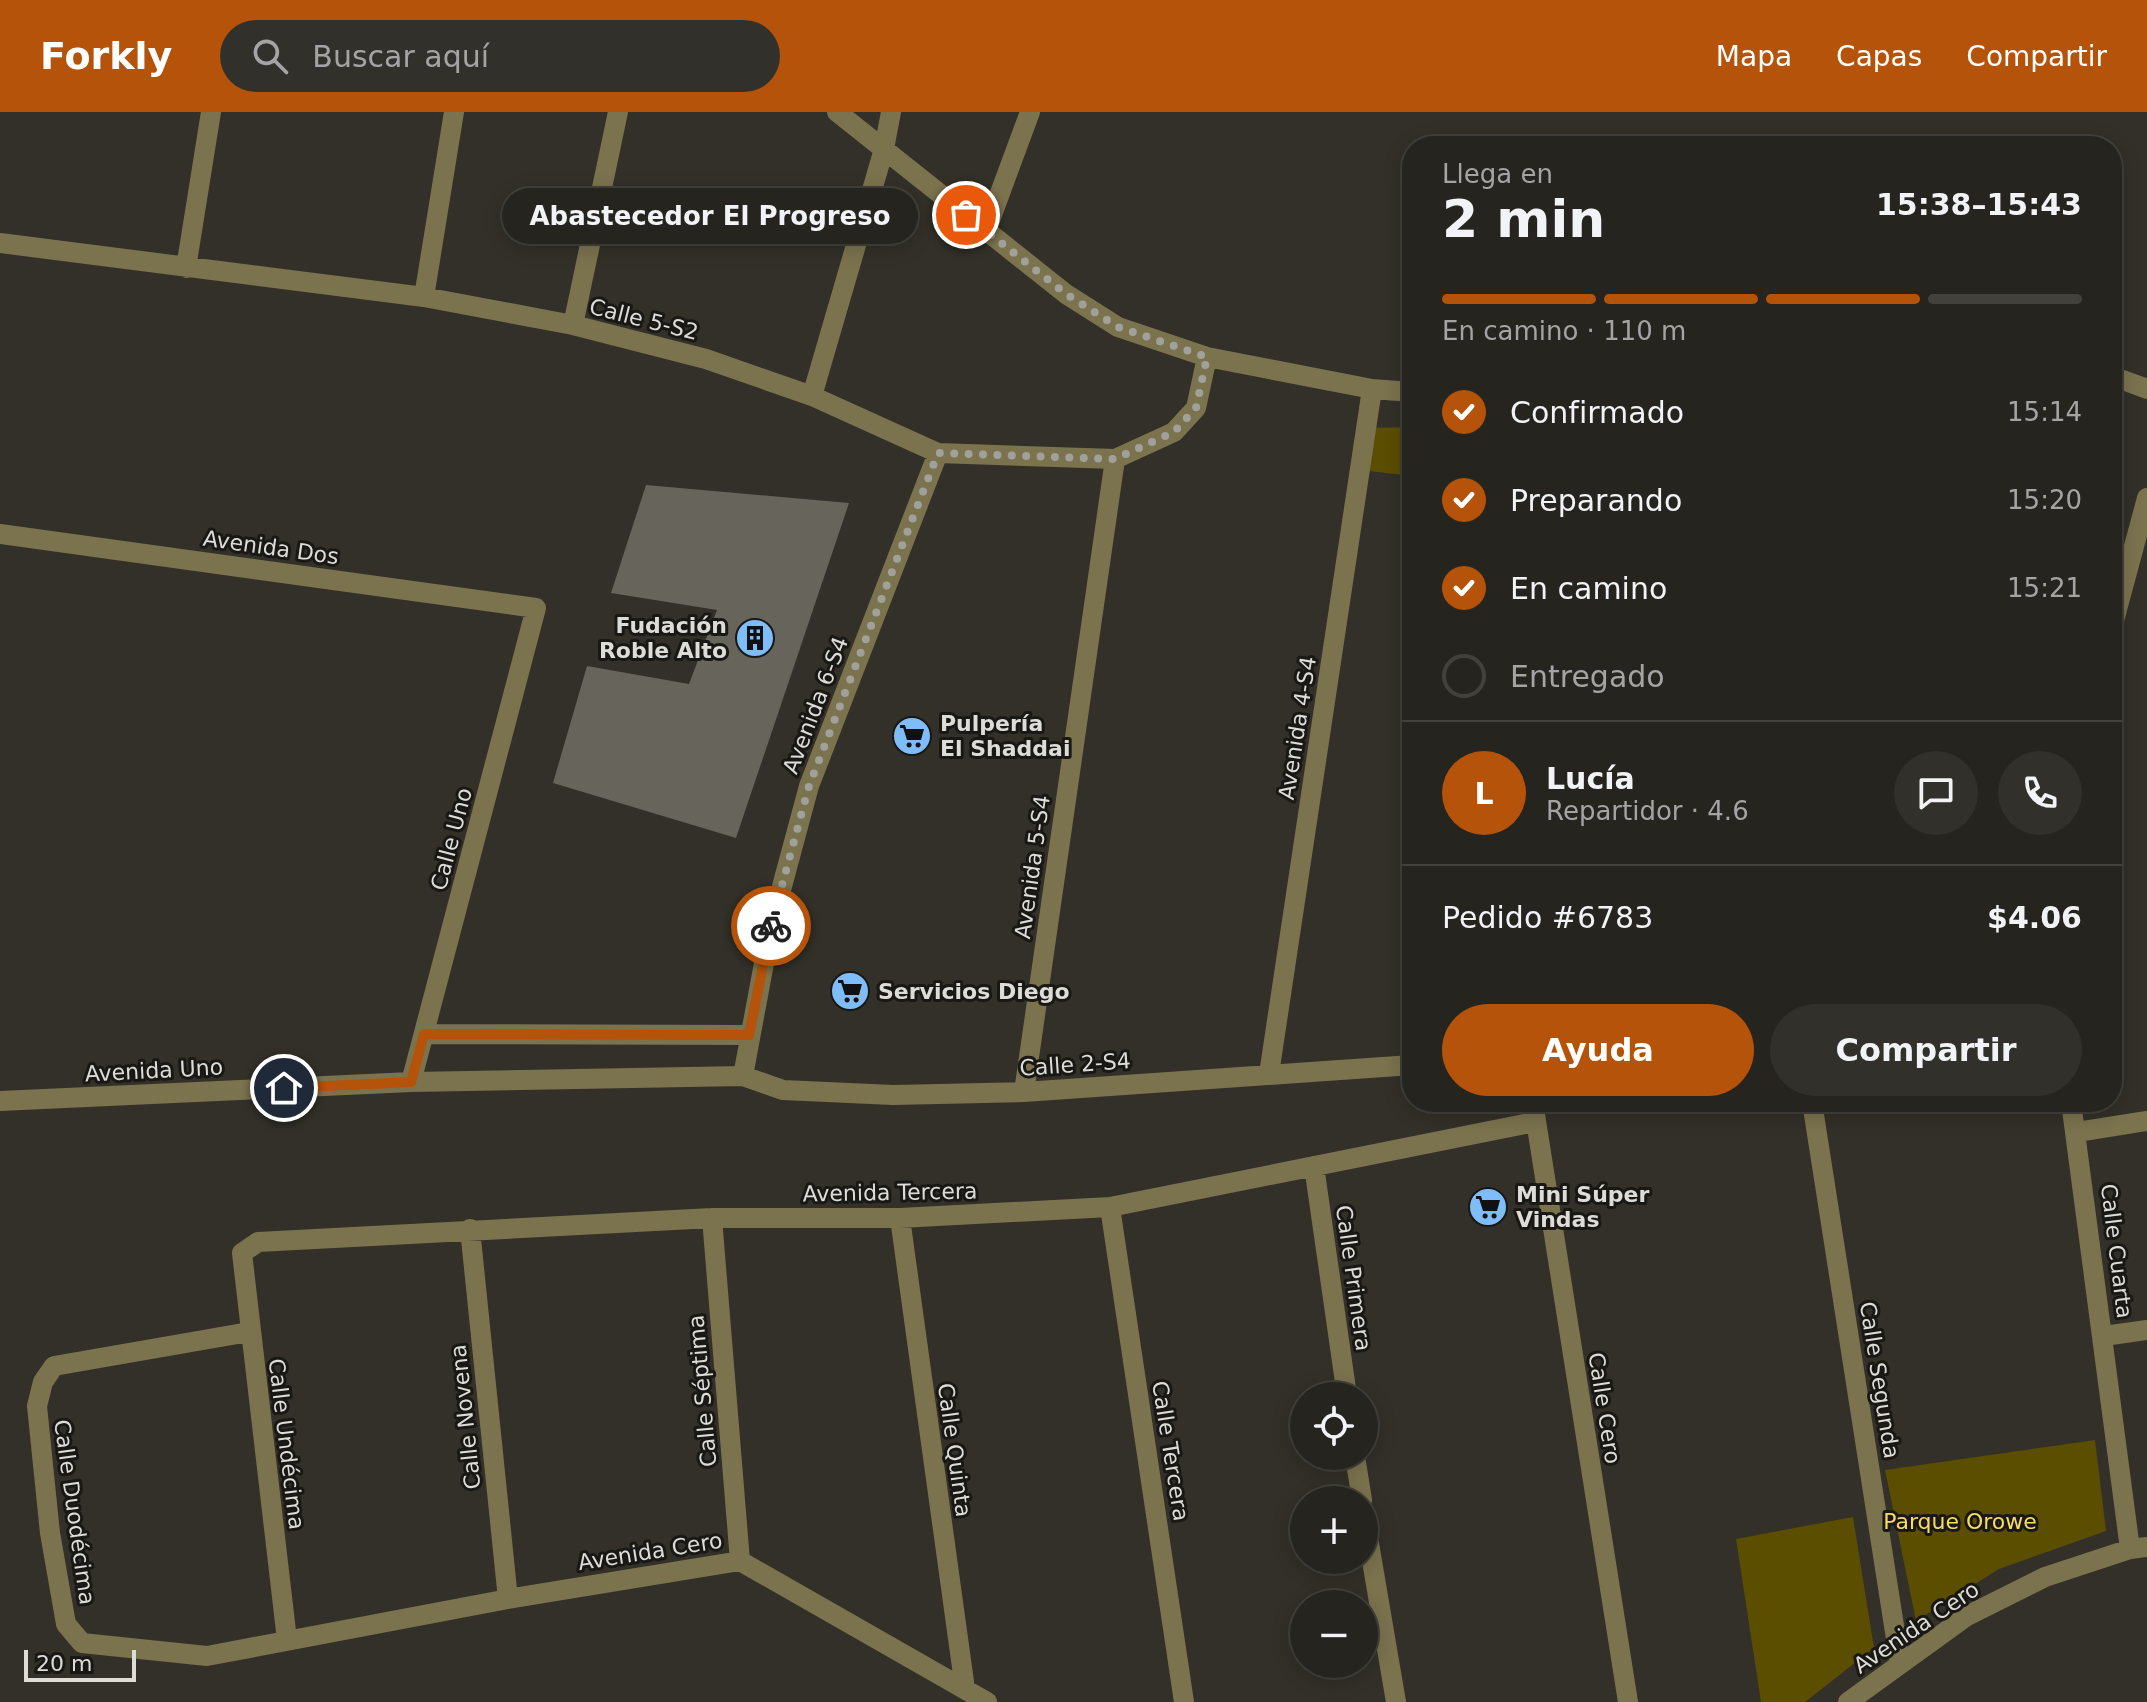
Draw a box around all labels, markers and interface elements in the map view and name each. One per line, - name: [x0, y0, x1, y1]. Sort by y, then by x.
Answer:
- search box: [220, 20, 780, 92]
- text: Forkly: [40, 34, 172, 78]
- icon: search: [248, 34, 292, 78]
- text: Buscar aquí: [312, 39, 489, 74]
- text: Mapa: [1716, 40, 1792, 73]
- text: Capas: [1836, 40, 1922, 73]
- text: Compartir: [1966, 40, 2107, 73]
- text: Llega en: [1442, 159, 1553, 189]
- pin: [932, 181, 1000, 249]
- callout: Abastecedor El Progreso: [502, 187, 918, 243]
- text: 15:38–15:43: [1876, 187, 2082, 222]
- text: 2 min: [1442, 189, 1605, 249]
- icon: bag: [944, 193, 988, 237]
- text: Abastecedor El Progreso: [529, 201, 891, 231]
- street label: Calle 5-S2: [587, 294, 701, 345]
- text: En camino · 110 m: [1442, 316, 1686, 346]
- icon: check: [1442, 390, 1486, 434]
- text: Confirmado: [1510, 395, 1684, 430]
- text: 15:14: [2007, 397, 2082, 427]
- icon: check: [1442, 478, 1486, 522]
- text: Preparando: [1510, 483, 1682, 518]
- text: 15:20: [2007, 485, 2082, 515]
- street label: Avenida Dos: [202, 526, 340, 569]
- icon: check: [1442, 566, 1486, 610]
- text: En camino: [1510, 571, 1667, 606]
- text: 15:21: [2007, 573, 2082, 603]
- place label: Fudación Roble Alto: [599, 613, 727, 663]
- building icon: Fudación Roble Alto: [734, 617, 776, 659]
- street label: Avenida 6-S4: [778, 633, 853, 777]
- street label: Avenida 4-S4: [1274, 655, 1321, 802]
- text: Entregado: [1510, 659, 1665, 694]
- place label: Pulpería El Shaddai: [940, 711, 1070, 761]
- supermarket icon: Pulpería El Shaddai: [891, 715, 933, 757]
- button: chat: [1894, 751, 1978, 835]
- button: phone: [1998, 751, 2082, 835]
- text: Lucía: [1546, 761, 1635, 796]
- text: L: [1474, 776, 1494, 811]
- street label: Calle Uno: [426, 785, 477, 893]
- street label: Avenida 5-S4: [1010, 794, 1055, 940]
- text: Repartidor · 4.6: [1546, 796, 1749, 826]
- courier: [731, 886, 811, 966]
- text: Pedido #6783: [1442, 900, 1653, 935]
- text: $4.06: [1987, 900, 2082, 935]
- icon: bike: [749, 904, 793, 948]
- supermarket icon: Servicios Diego: [829, 970, 871, 1012]
- place label: Servicios Diego: [878, 979, 1070, 1004]
- button: Ayuda: [1442, 1004, 1754, 1096]
- button: Compartir: [1770, 1004, 2082, 1096]
- street label: Calle 2-S4: [1019, 1048, 1132, 1081]
- street label: Avenida Uno: [84, 1054, 224, 1087]
- pin: [250, 1054, 318, 1122]
- icon: home: [262, 1066, 306, 1110]
- street label: Avenida Tercera: [802, 1178, 978, 1207]
- place label: Mini Súper Vindas: [1516, 1182, 1649, 1232]
- street label: Calle Cuarta: [2096, 1182, 2137, 1320]
- supermarket icon: Mini Súper Vindas: [1467, 1186, 1509, 1228]
- street label: Calle Primera: [1331, 1203, 1376, 1353]
- street label: Calle Segunda: [1855, 1300, 1904, 1460]
- street label: Calle Séptima: [683, 1314, 722, 1468]
- street label: Calle Novena: [445, 1343, 486, 1491]
- street label: Calle Cero: [1583, 1351, 1626, 1466]
- street label: Calle Undécima: [264, 1357, 309, 1531]
- street label: Calle Tercera: [1147, 1379, 1194, 1523]
- street label: Calle Quinta: [933, 1381, 976, 1519]
- map controls: [1290, 1382, 1378, 1678]
- button: locate: [1290, 1382, 1378, 1470]
- street label: Calle Duodécima: [49, 1418, 100, 1606]
- button: +: [1290, 1486, 1378, 1574]
- park label: Parque Orowe: [1883, 1509, 2037, 1534]
- street label: Avenida Cero: [576, 1528, 724, 1575]
- street label: Avenida Cero: [1849, 1576, 1984, 1679]
- button: −: [1290, 1590, 1378, 1678]
- scale bar: [24, 1646, 136, 1682]
- text: 20 m: [36, 1651, 92, 1676]

